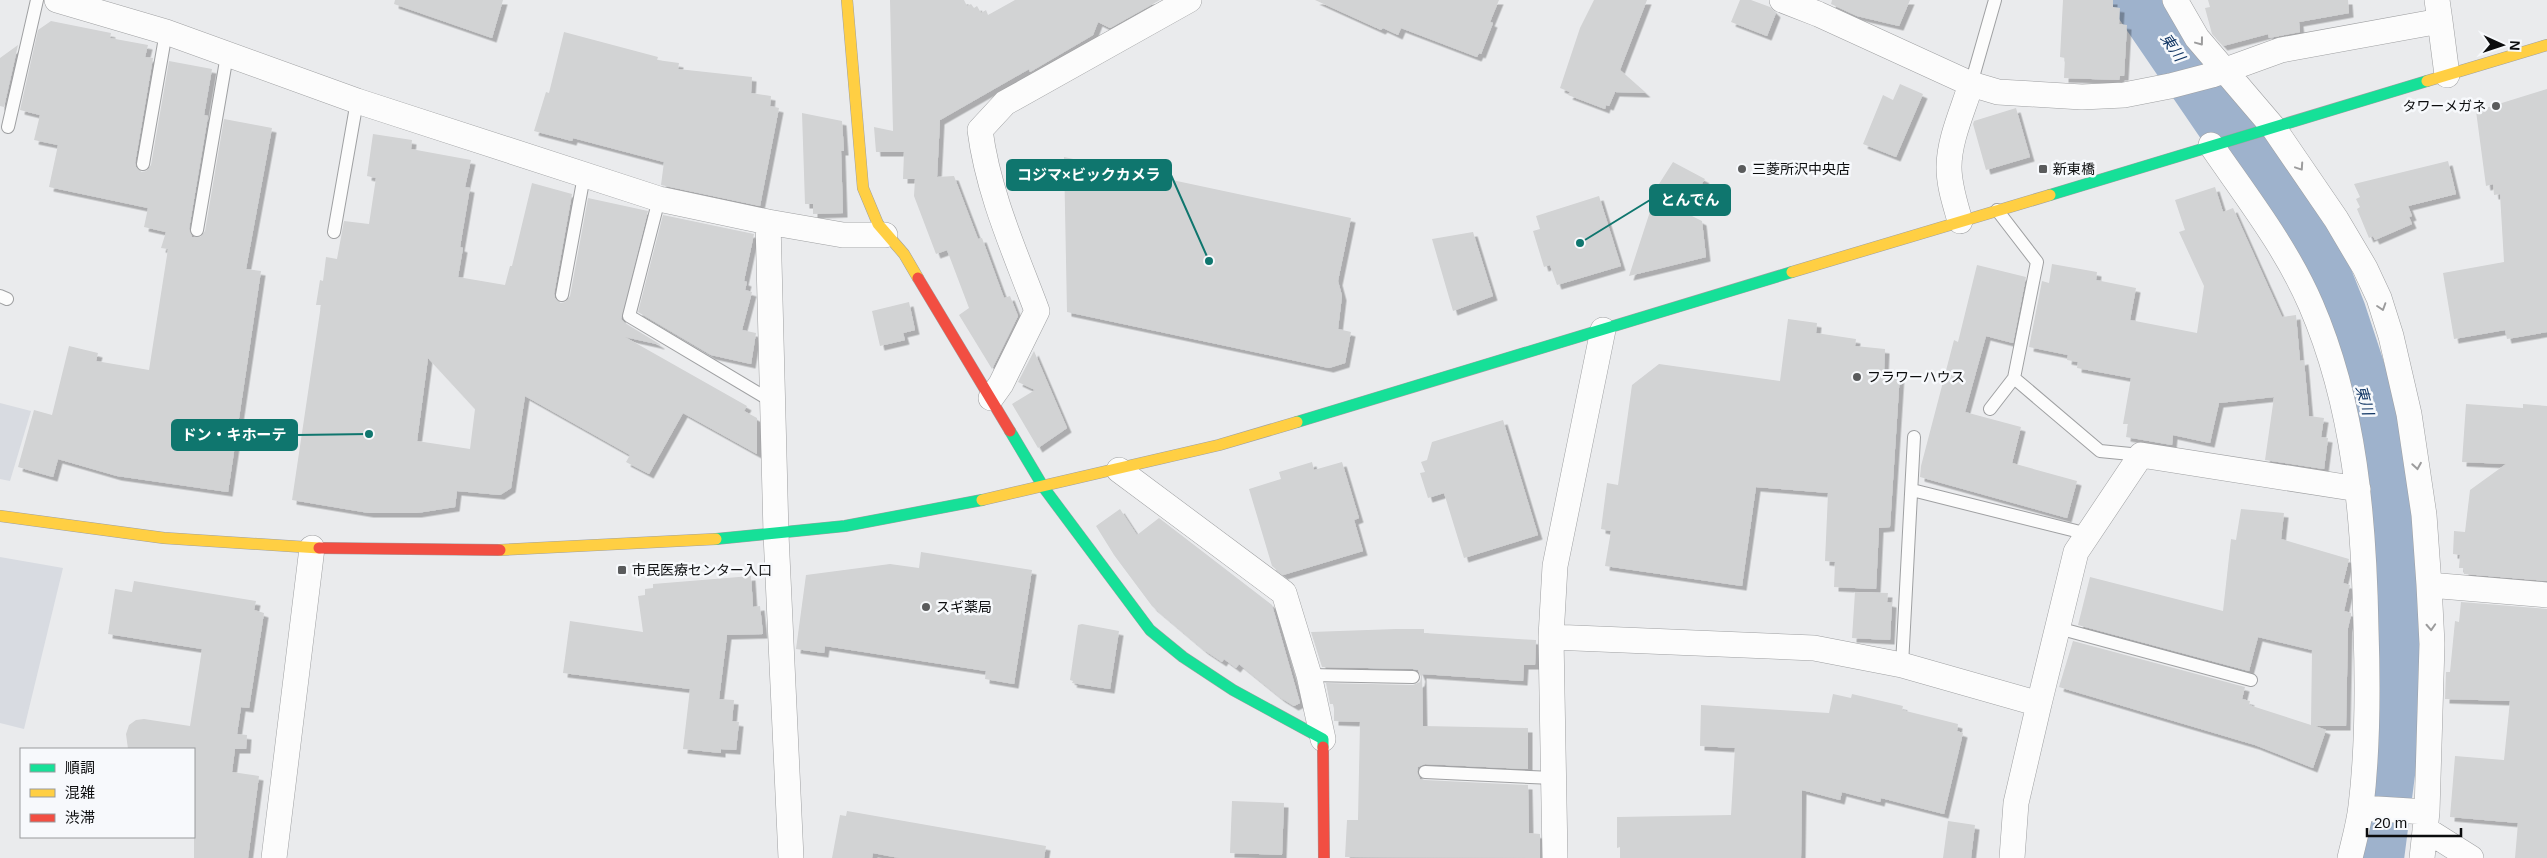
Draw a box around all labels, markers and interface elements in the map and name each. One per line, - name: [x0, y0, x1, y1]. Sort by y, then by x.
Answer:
- north arrow: [2477, 20, 2527, 70]
- water label: 東川: [2158, 30, 2190, 66]
- one-way arrow: [2194, 36, 2203, 46]
- text: N: [2507, 40, 2523, 51]
- place label: タワーメガネ: [2403, 98, 2486, 114]
- marker: タワーメガネ: [2490, 100, 2502, 112]
- callout: コジマ×ビックカメラ: [1007, 160, 1171, 190]
- place label: 三菱所沢中央店: [1752, 161, 1850, 177]
- place label: 新東橋: [2053, 161, 2095, 177]
- one-way arrow: [2294, 162, 2303, 171]
- marker: 三菱所沢中央店: [1736, 163, 1748, 175]
- marker: 新東橋: [2037, 163, 2049, 175]
- text: コジマ×ビックカメラ: [1017, 166, 1161, 183]
- callout: とんでん: [1650, 185, 1730, 215]
- text: とんでん: [1660, 191, 1720, 208]
- one-way arrow: [2376, 303, 2386, 311]
- place label: フラワーハウス: [1867, 369, 1965, 385]
- marker: フラワーハウス: [1851, 371, 1863, 383]
- water label: 東川: [2353, 383, 2378, 419]
- callout: ドン・キホーテ: [172, 420, 297, 450]
- text: ドン・キホーテ: [181, 426, 287, 443]
- one-way arrow: [2411, 461, 2421, 470]
- place label: 市民医療センター入口: [632, 562, 772, 578]
- marker: 市民医療センター入口: [616, 564, 628, 576]
- place label: スギ薬局: [936, 599, 992, 615]
- marker: スギ薬局: [920, 601, 932, 613]
- one-way arrow: [2426, 624, 2437, 632]
- legend: [20, 748, 195, 838]
- text: 順調: [65, 759, 95, 776]
- text: 混雑: [65, 784, 95, 801]
- scale bar: [2367, 806, 2461, 838]
- text: 渋滞: [65, 809, 95, 826]
- text: 20 m: [2374, 814, 2407, 831]

